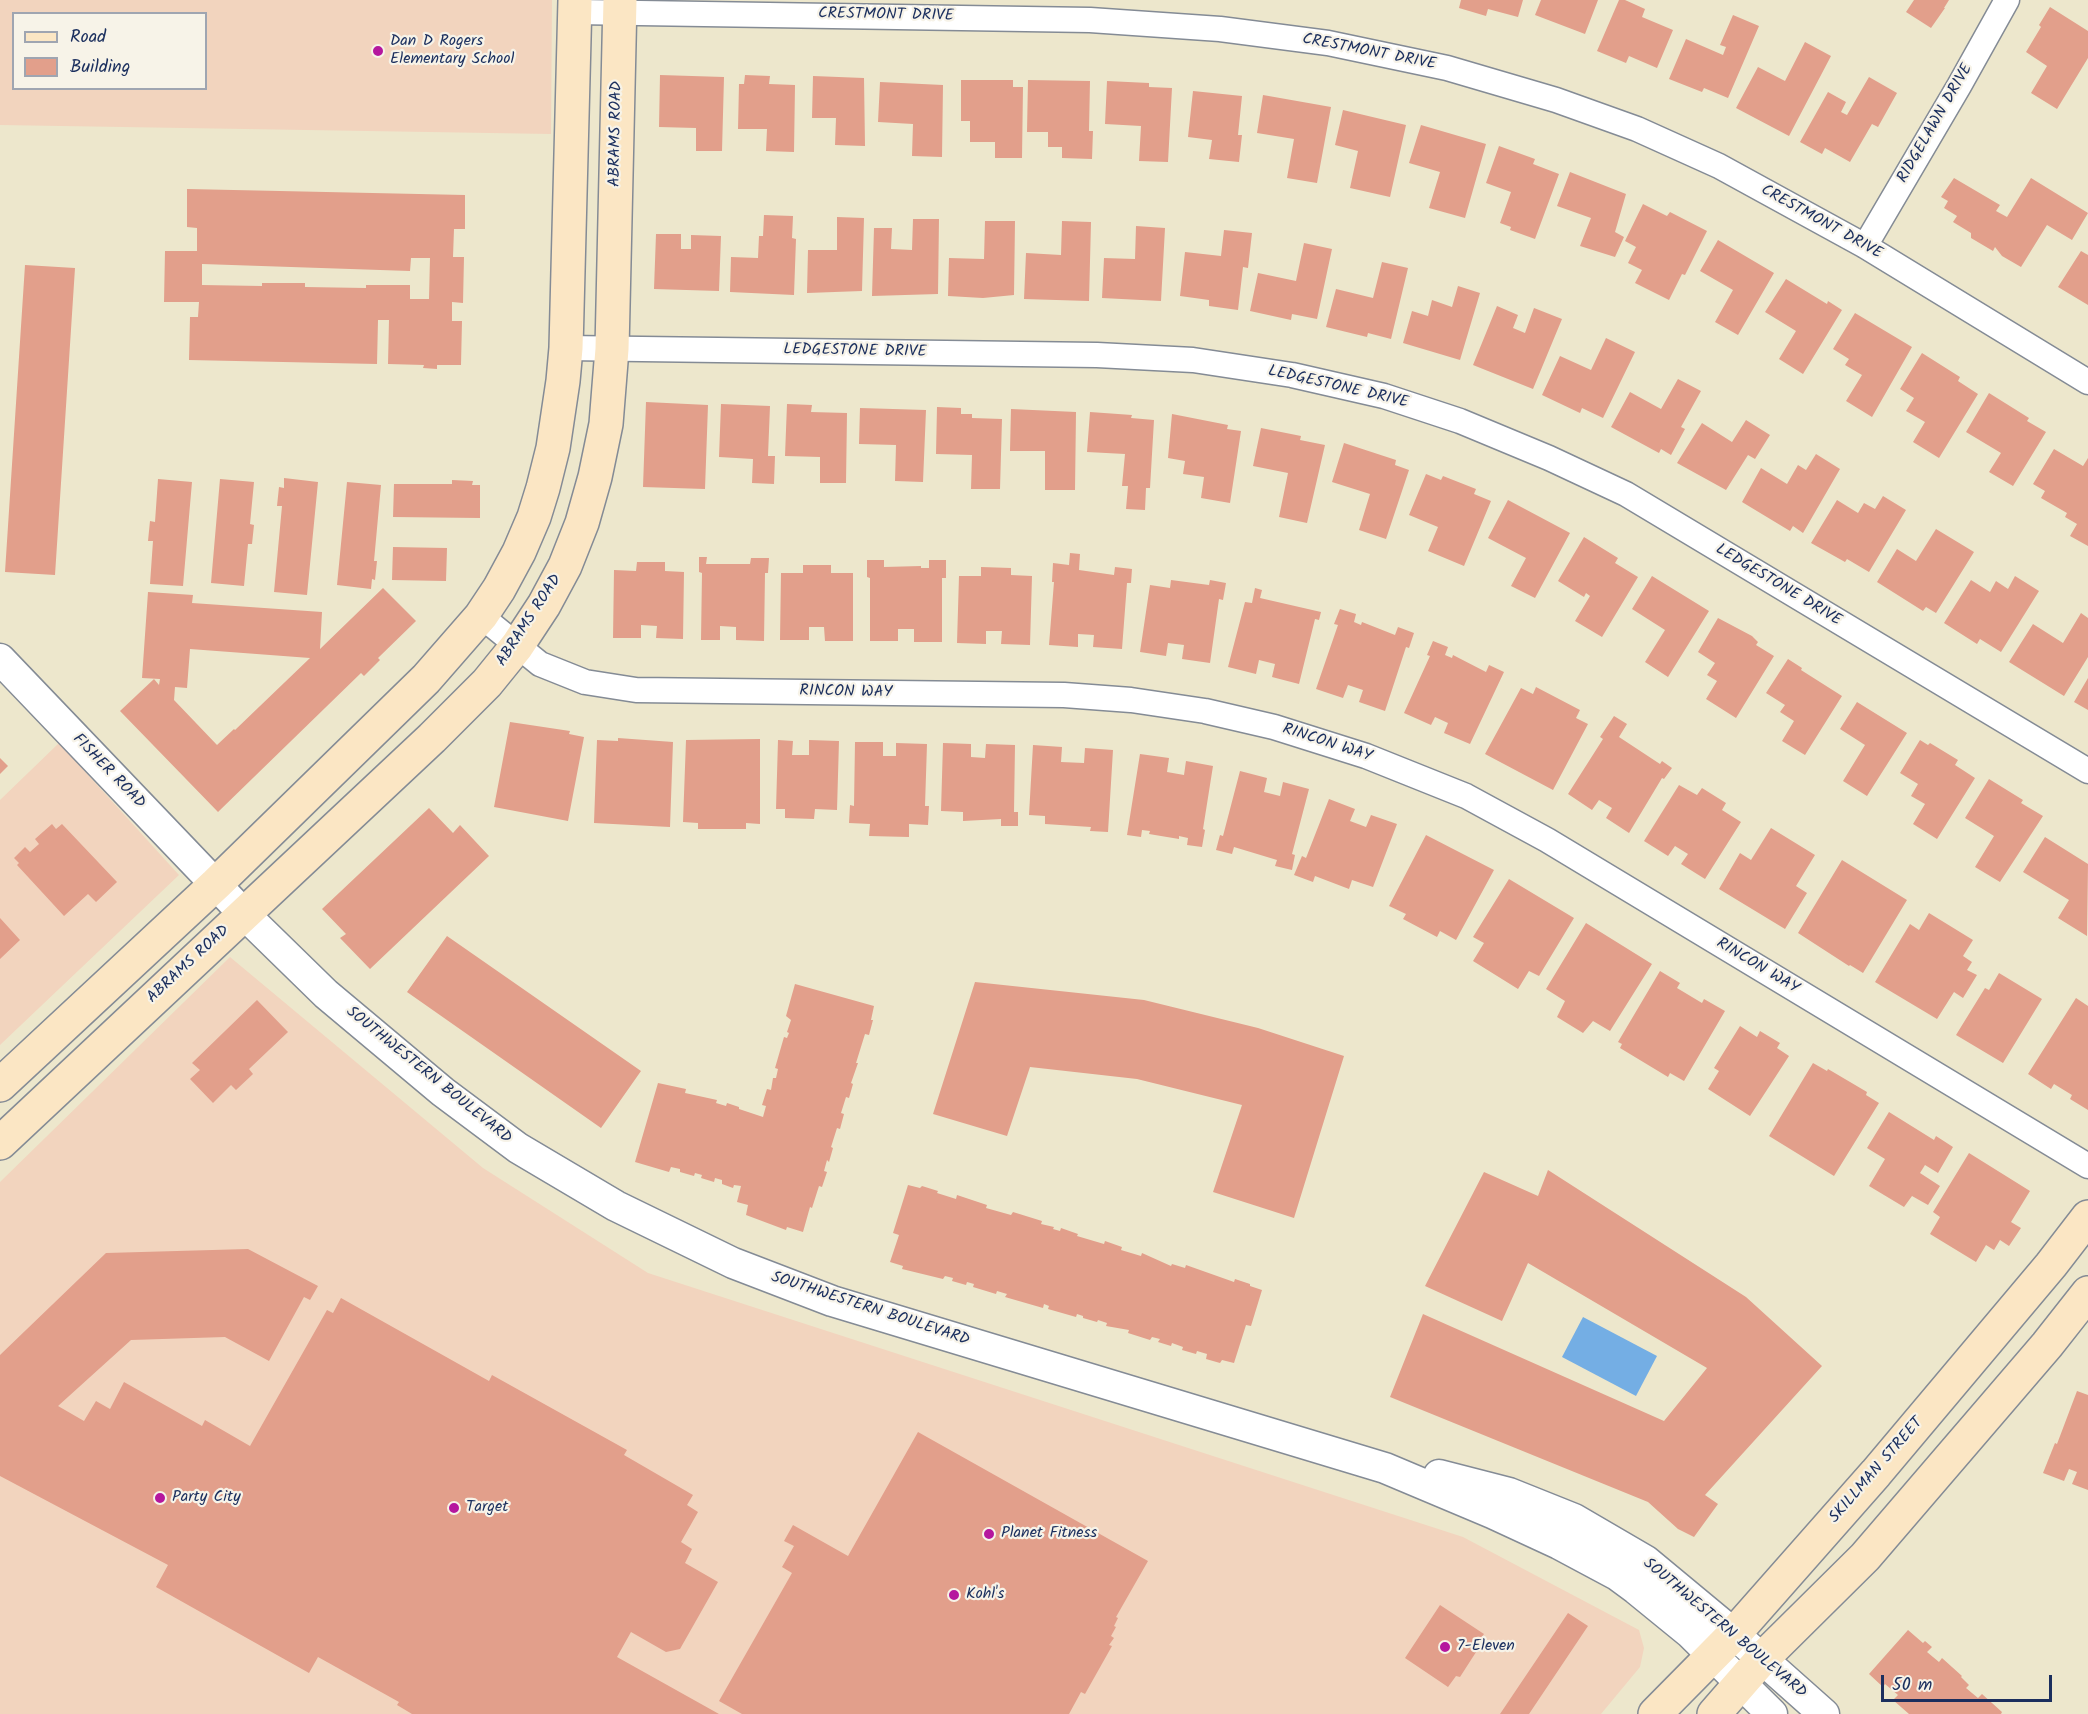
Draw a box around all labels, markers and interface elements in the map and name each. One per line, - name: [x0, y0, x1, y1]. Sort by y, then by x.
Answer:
- street label: CRESTMONT DRIVE: [818, 5, 954, 27]
- legend: [12, 12, 207, 90]
- text: Road: [70, 23, 106, 52]
- street label: CRESTMONT DRIVE: [1300, 31, 1438, 75]
- place label: Dan D Rogers Elementary School: [390, 32, 514, 70]
- marker: Dan D Rogers Elementary School: [371, 44, 385, 58]
- text: Building: [70, 53, 130, 82]
- street label: RIDGELAWN DRIVE: [1894, 61, 1978, 187]
- street label: ABRAMS ROAD: [606, 81, 628, 187]
- street label: CRESTMONT DRIVE: [1757, 182, 1885, 264]
- street label: LEDGESTONE DRIVE: [783, 341, 927, 363]
- street label: LEDGESTONE DRIVE: [1266, 363, 1410, 413]
- street label: LEDGESTONE DRIVE: [1712, 541, 1844, 631]
- street label: ABRAMS ROAD: [493, 571, 567, 671]
- street label: RINCON WAY: [799, 683, 893, 703]
- street label: RINCON WAY: [1280, 720, 1374, 768]
- street label: FISHER ROAD: [67, 730, 149, 814]
- street label: ABRAMS ROAD: [144, 922, 234, 1008]
- street label: RINCON WAY: [1712, 935, 1802, 999]
- street label: SOUTHWESTERN BOULEVARD: [341, 1003, 515, 1149]
- street label: SOUTHWESTERN BOULEVARD: [768, 1269, 972, 1351]
- street label: SKILLMAN STREET: [1826, 1414, 1928, 1528]
- place label: Party City: [172, 1488, 241, 1508]
- marker: Party City: [153, 1491, 167, 1505]
- place label: Target: [466, 1498, 508, 1518]
- marker: Target: [447, 1501, 461, 1515]
- place label: Planet Fitness: [1001, 1524, 1097, 1544]
- marker: Planet Fitness: [982, 1527, 996, 1541]
- street label: SOUTHWESTERN BOULEVARD: [1638, 1555, 1810, 1703]
- place label: Kohl's: [966, 1585, 1004, 1605]
- marker: Kohl's: [947, 1588, 961, 1602]
- place label: 7-Eleven: [1457, 1637, 1515, 1657]
- marker: 7-Eleven: [1438, 1640, 1452, 1654]
- scale bar: [1884, 1663, 2055, 1701]
- text: 50 m: [1892, 1671, 1932, 1700]

